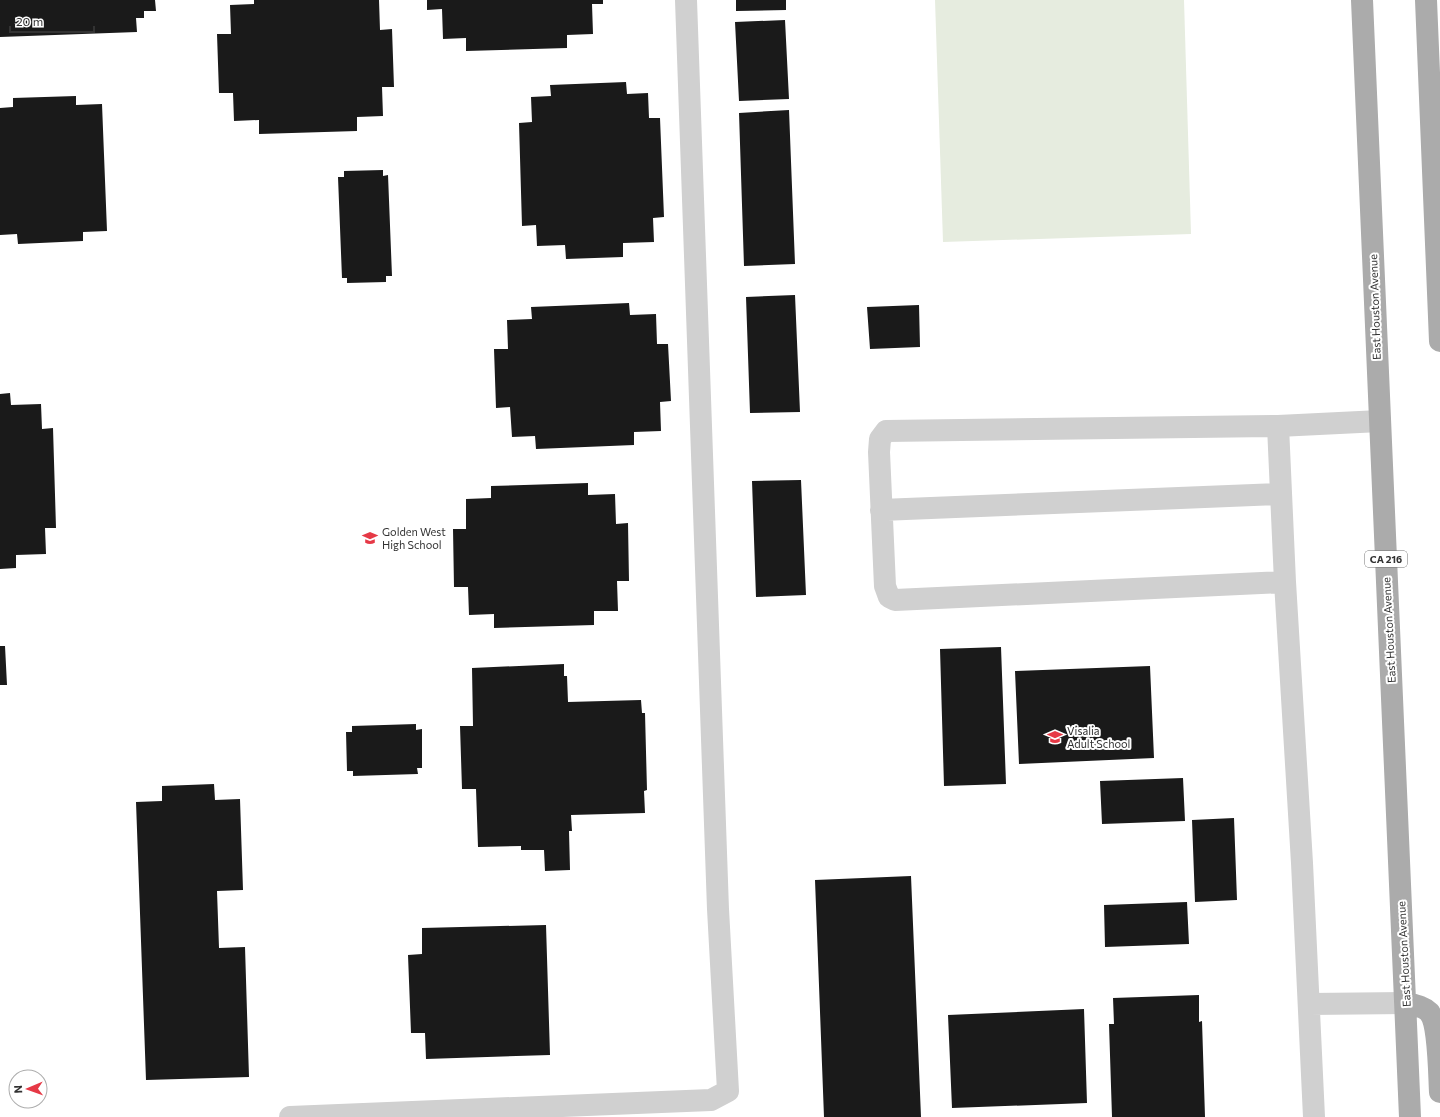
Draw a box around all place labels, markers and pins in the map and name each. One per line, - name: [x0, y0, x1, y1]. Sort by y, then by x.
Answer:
- place label: Golden West High School: [382, 525, 446, 551]
- school or university icon: Golden West High School: [361, 529, 379, 547]
- place label: Visalia Adult School: [1067, 724, 1130, 750]
- school or university icon: Visalia Adult School: [1046, 728, 1064, 746]

